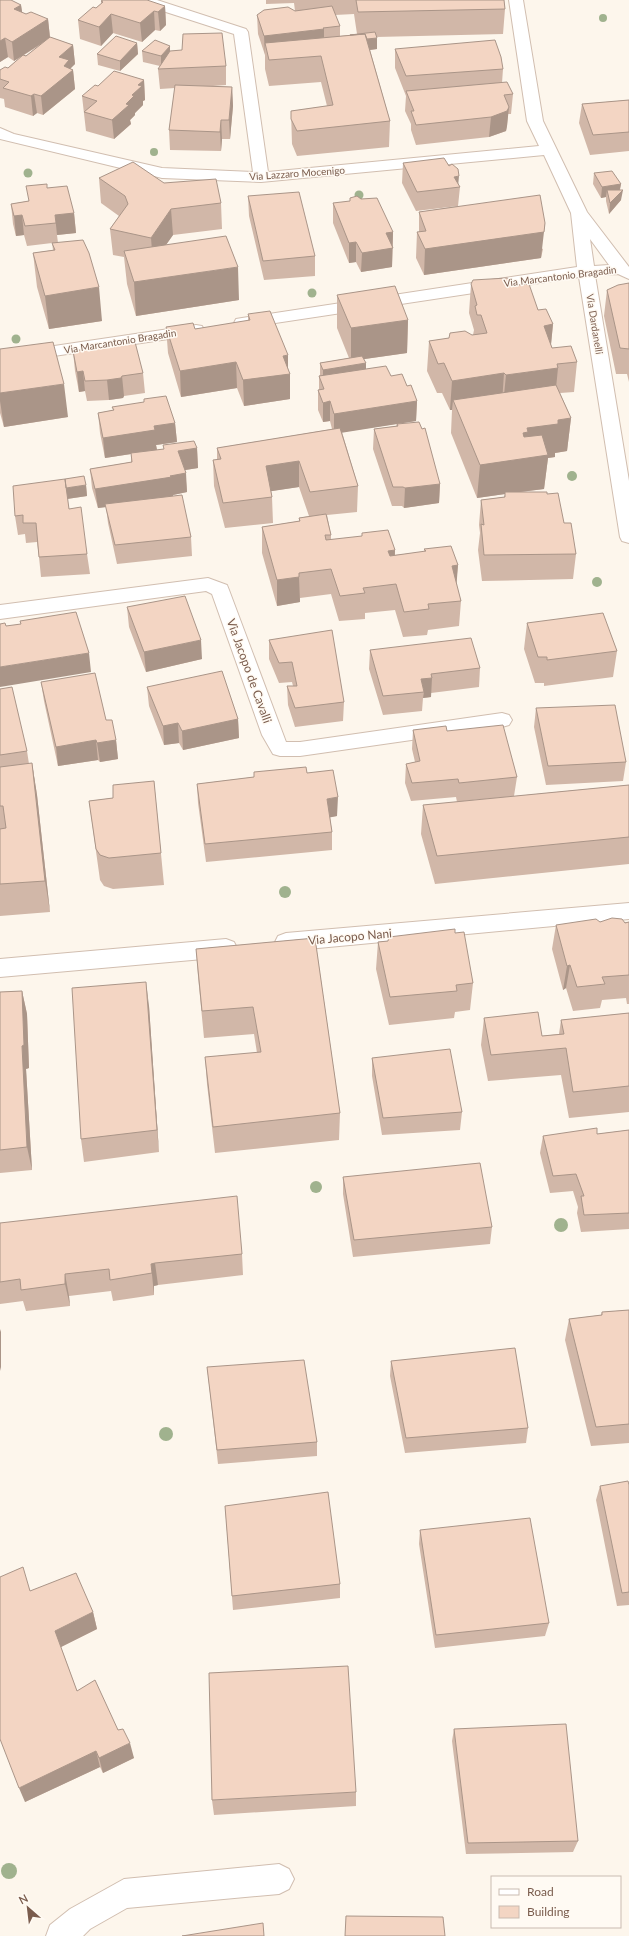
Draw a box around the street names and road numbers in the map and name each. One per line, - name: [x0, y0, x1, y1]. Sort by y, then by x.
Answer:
- street label: Via Lazzaro Mocenigo: [249, 164, 346, 182]
- street label: Via Marcantonio Bragadin: [503, 263, 617, 289]
- street label: Via Dardanelli: [584, 293, 606, 355]
- street label: Via Marcantonio Bragadin: [63, 326, 177, 356]
- street label: Via Jacopo de Cavalli: [224, 617, 275, 725]
- street label: Via Jacopo Nani: [307, 925, 393, 948]

